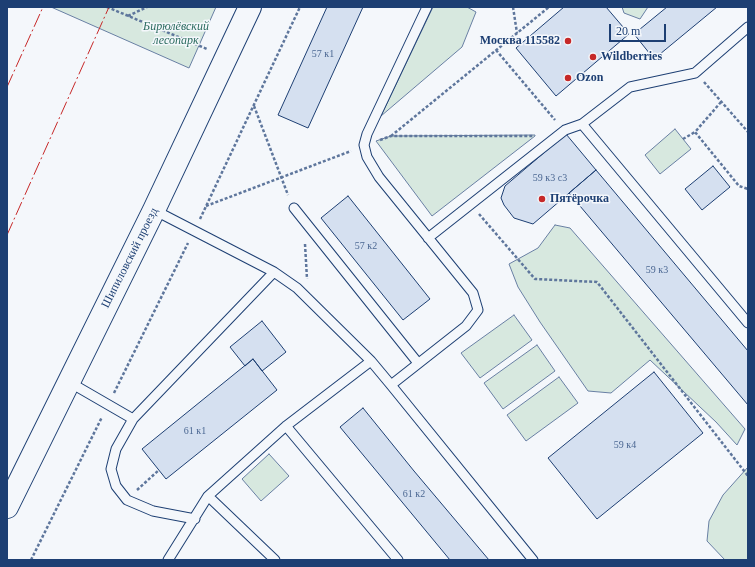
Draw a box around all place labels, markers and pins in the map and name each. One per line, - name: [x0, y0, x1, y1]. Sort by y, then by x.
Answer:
- place label: Москва 115582: [480, 34, 560, 48]
- marker: Москва 115582: [563, 36, 573, 46]
- place label: Wildberries: [601, 50, 662, 64]
- marker: Wildberries: [588, 52, 598, 62]
- place label: Ozon: [576, 71, 603, 85]
- marker: Ozon: [563, 73, 573, 83]
- place label: Пятёрочка: [550, 192, 609, 206]
- marker: Пятёрочка: [537, 194, 547, 204]

